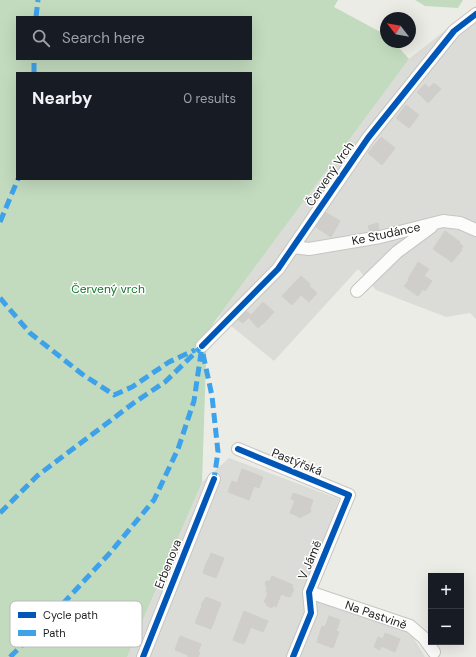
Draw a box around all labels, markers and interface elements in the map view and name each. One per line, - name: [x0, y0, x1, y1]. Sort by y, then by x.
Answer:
- north arrow: [380, 12, 416, 48]
- search box: [16, 16, 252, 60]
- icon: search: [30, 27, 52, 49]
- text: Search here: [62, 28, 145, 48]
- text: Nearby: [32, 87, 92, 109]
- text: 0 results: [183, 90, 236, 107]
- street label: Červený Vrch: [302, 138, 358, 210]
- street label: Ke Studánce: [350, 219, 422, 249]
- park label: Červený vrch: [71, 281, 145, 297]
- street label: Pastýřská: [269, 445, 325, 479]
- street label: Erbenova: [151, 537, 185, 591]
- street label: V Jámě: [295, 538, 325, 582]
- map controls: [428, 573, 464, 645]
- button: +: [428, 573, 464, 609]
- street label: Na Pastvině: [343, 597, 409, 633]
- legend: [10, 601, 142, 647]
- text: Cycle path: [43, 608, 98, 622]
- button: −: [428, 609, 464, 645]
- text: Path: [43, 626, 66, 640]

